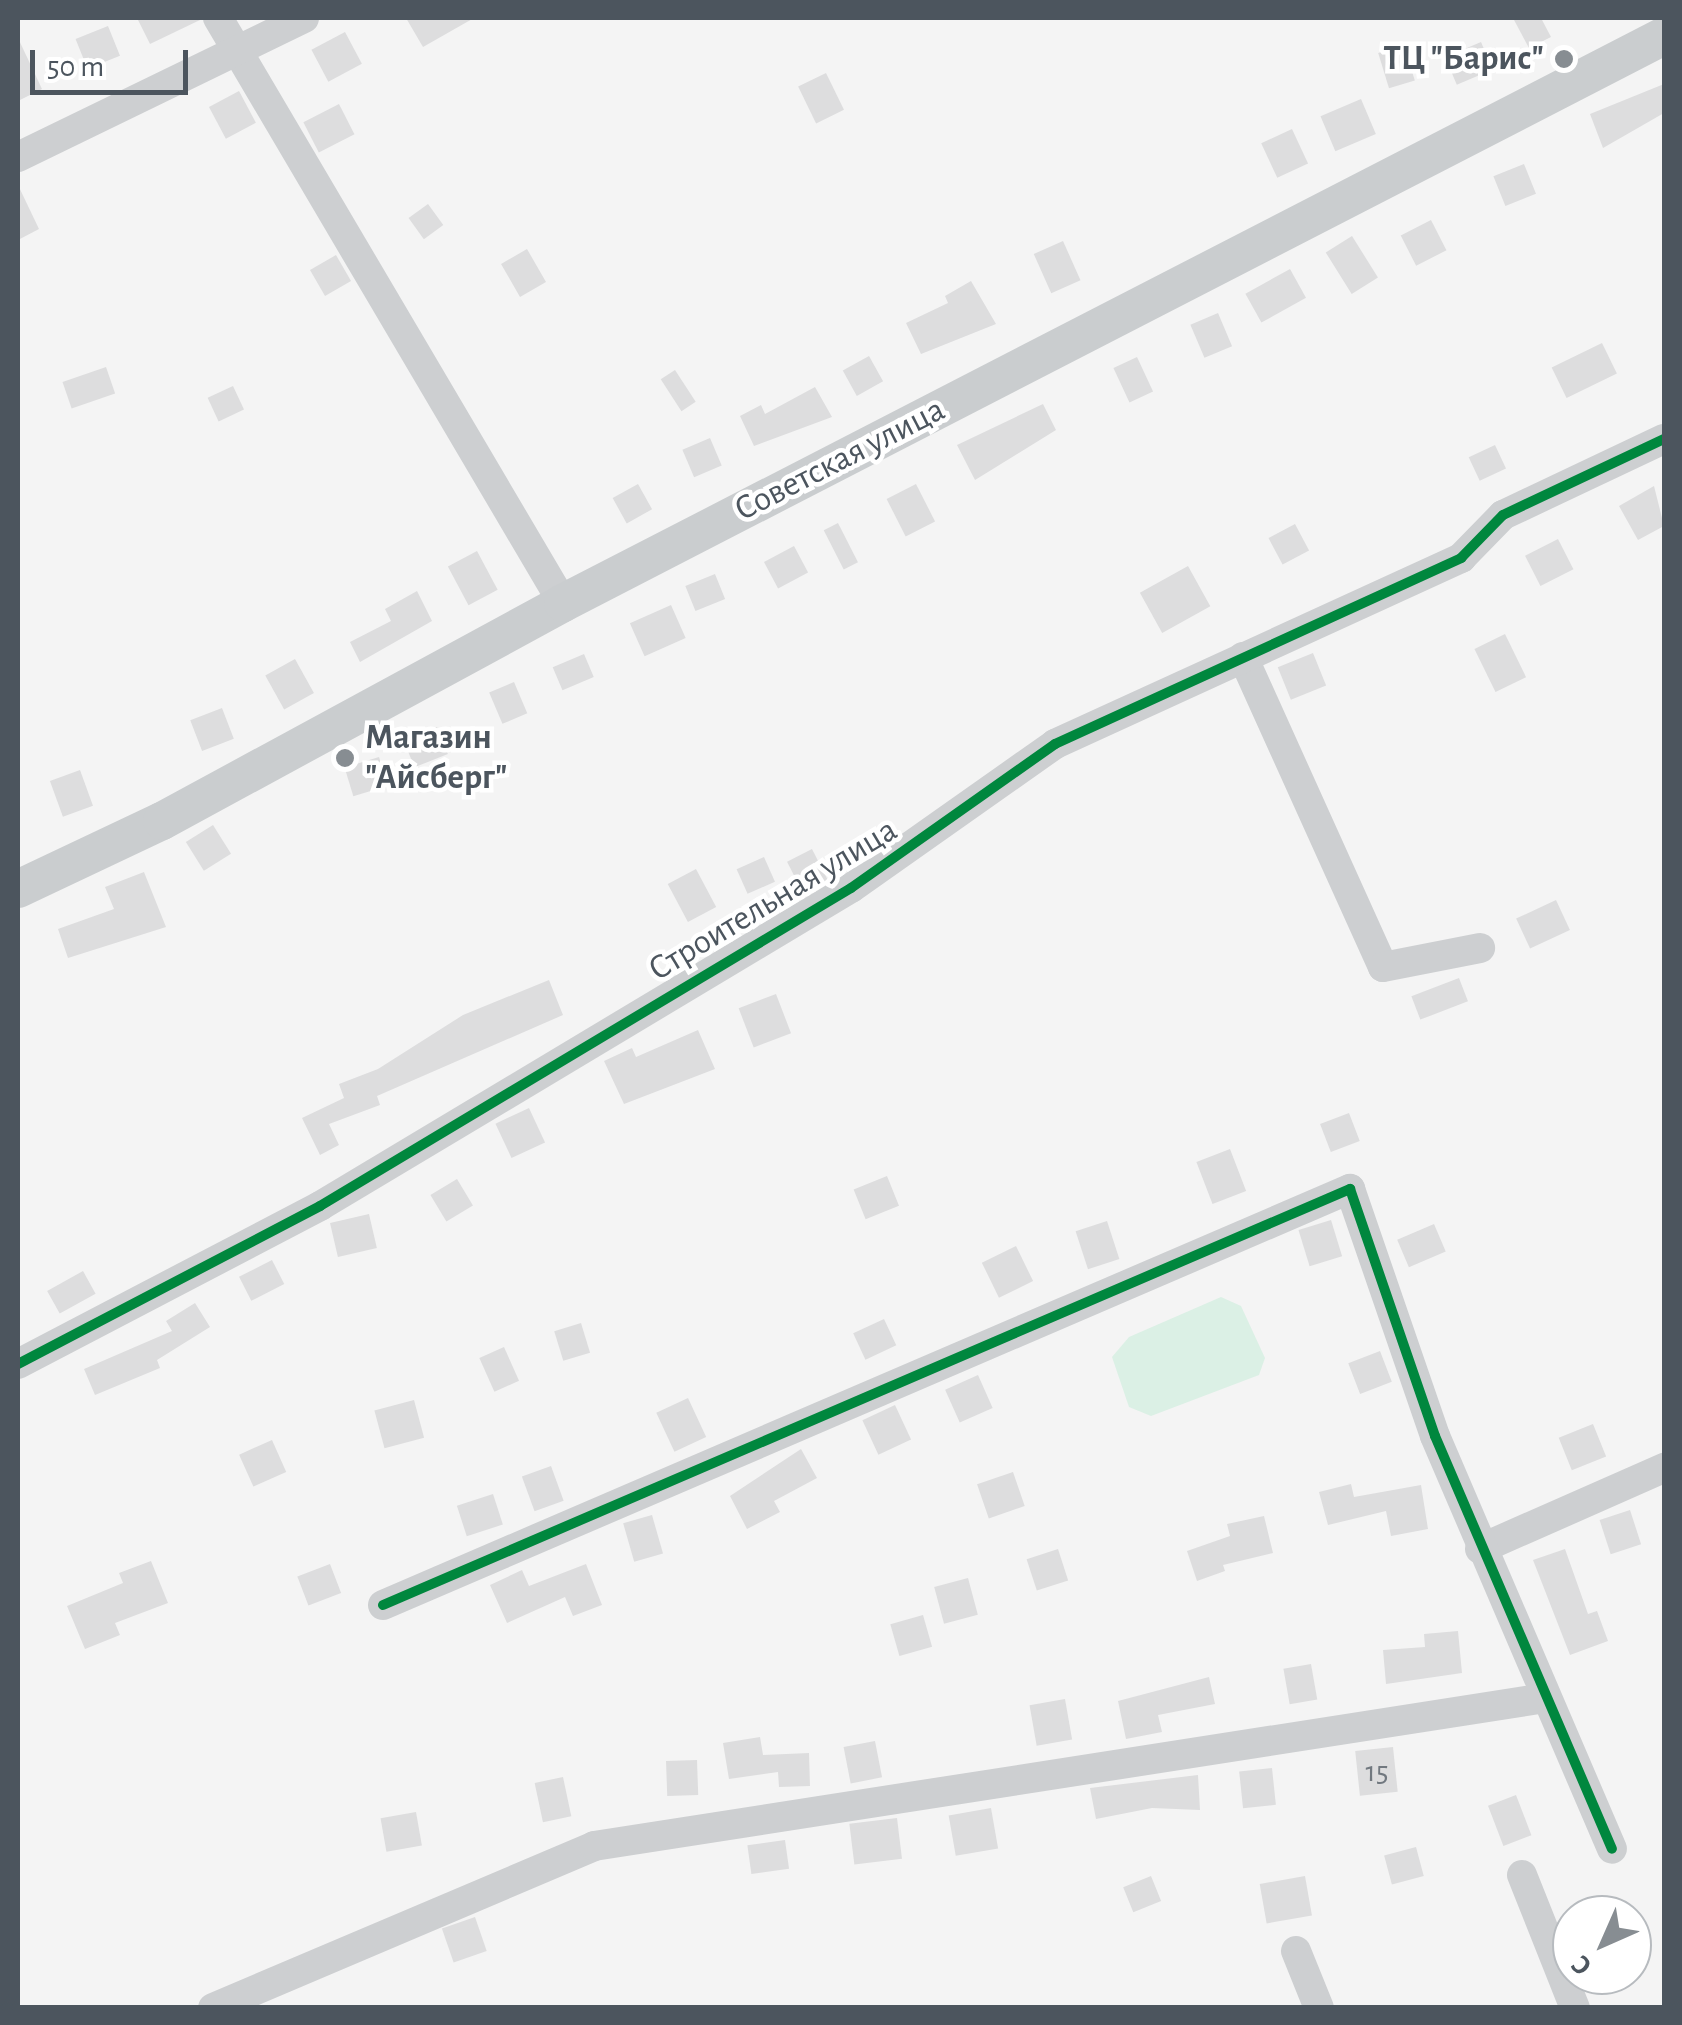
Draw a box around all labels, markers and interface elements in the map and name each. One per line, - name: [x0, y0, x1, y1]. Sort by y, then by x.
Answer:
- scale bar: [35, 30, 192, 92]
- place label: ТЦ "Барис": [1384, 38, 1544, 80]
- marker: ТЦ "Барис": [1553, 48, 1575, 70]
- text: 50 m: [47, 52, 104, 82]
- street label: Советская улица: [728, 389, 952, 531]
- place label: Магазин "Айсберг": [365, 717, 507, 799]
- marker: Магазин "Айсберг": [334, 747, 356, 769]
- street label: Строительная улица: [641, 809, 905, 991]
- house number: 15: [1366, 1754, 1388, 1790]
- north arrow: [1552, 1895, 1652, 1995]
- text: С: [1567, 1949, 1598, 1980]

